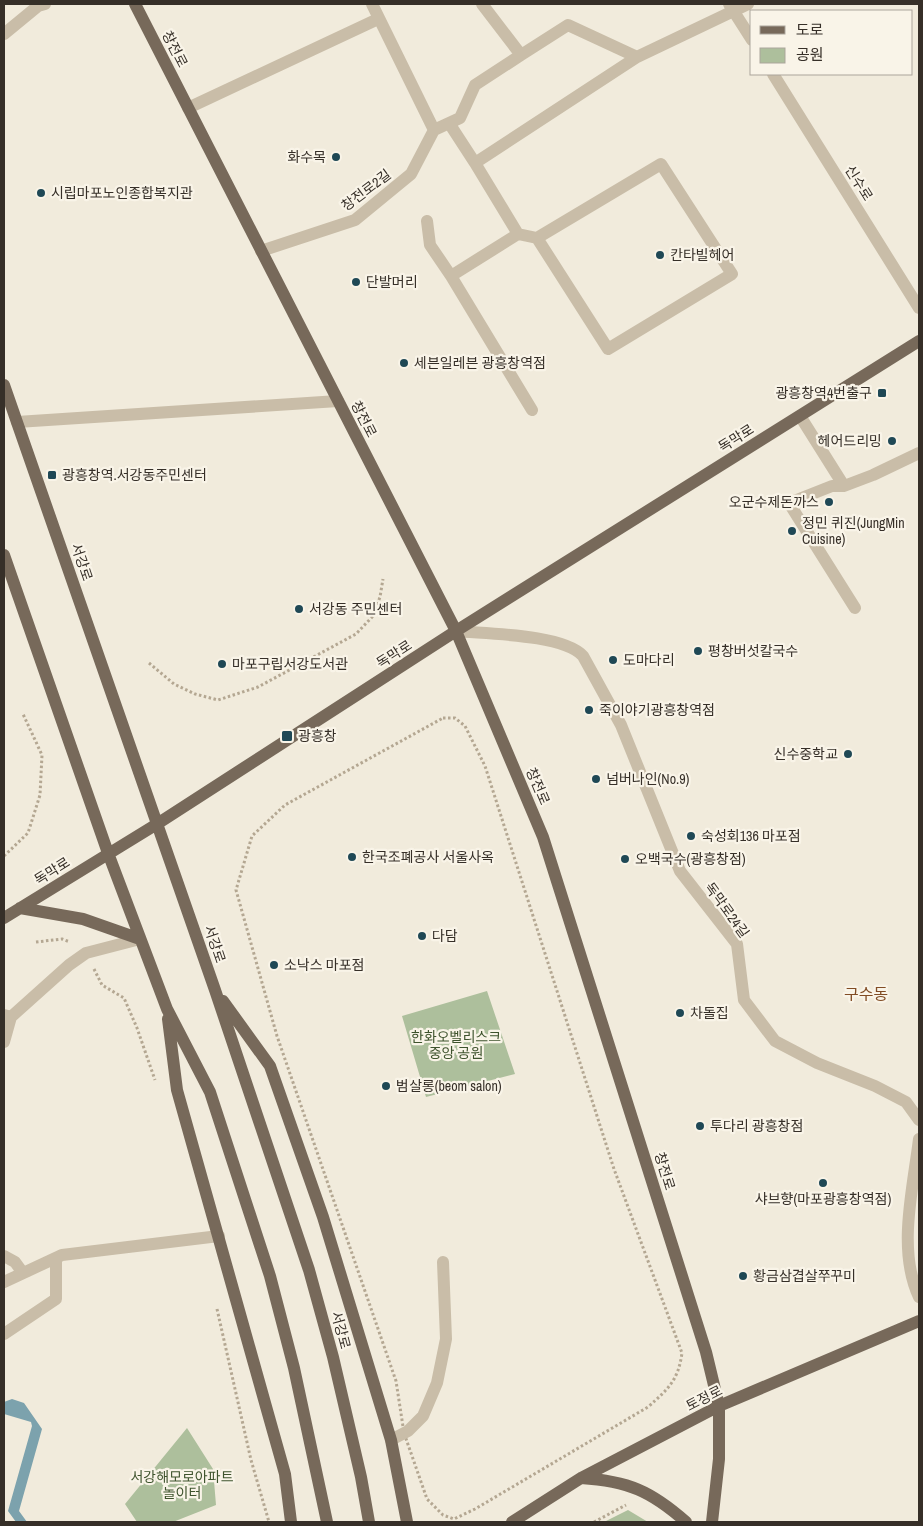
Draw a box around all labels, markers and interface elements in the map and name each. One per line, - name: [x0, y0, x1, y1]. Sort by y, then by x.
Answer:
- legend: [750, 10, 913, 75]
- text: 도로: [796, 19, 824, 40]
- street label: 창전로: [158, 28, 192, 70]
- text: 공원: [796, 44, 824, 65]
- place label: 화수목: [287, 148, 326, 166]
- marker: 화수목: [330, 151, 342, 163]
- street label: 신수로: [841, 162, 877, 204]
- street label: 창전로2길: [337, 165, 395, 215]
- place label: 시립마포노인종합복지관: [51, 184, 193, 202]
- marker: 시립마포노인종합복지관: [35, 187, 47, 199]
- place label: 칸타빌헤어: [670, 246, 734, 264]
- marker: 칸타빌헤어: [654, 249, 666, 261]
- place label: 단발머리: [366, 273, 418, 291]
- marker: 단발머리: [350, 276, 362, 288]
- place label: 세븐일레븐 광흥창역점: [414, 354, 546, 372]
- marker: 세븐일레븐 광흥창역점: [398, 357, 410, 369]
- place label: 광흥창역4번출구: [775, 384, 872, 402]
- marker: 광흥창역4번출구: [876, 387, 888, 399]
- street label: 창전로: [347, 398, 381, 440]
- street label: 독막로: [715, 420, 757, 456]
- place label: 헤어드리밍: [818, 432, 882, 450]
- marker: 헤어드리밍: [886, 435, 898, 447]
- place label: 광흥창역.서강동주민센터: [62, 466, 207, 484]
- marker: 광흥창역.서강동주민센터: [46, 469, 58, 481]
- place label: 오군수제돈까스: [729, 493, 819, 511]
- marker: 오군수제돈까스: [823, 496, 835, 508]
- place label: 정민 퀴진(JungMin Cuisine): [802, 514, 905, 548]
- marker: 정민 퀴진(JungMin Cuisine): [786, 525, 798, 537]
- street label: 서강로: [67, 541, 97, 583]
- place label: 서강동 주민센터: [309, 600, 402, 618]
- marker: 서강동 주민센터: [293, 603, 305, 615]
- street label: 독막로: [373, 636, 415, 672]
- place label: 평창버섯칼국수: [708, 642, 798, 660]
- marker: 평창버섯칼국수: [692, 645, 704, 657]
- place label: 도마다리: [623, 651, 675, 669]
- marker: 도마다리: [607, 654, 619, 666]
- place label: 마포구립서강도서관: [232, 655, 348, 673]
- marker: 마포구립서강도서관: [216, 658, 228, 670]
- place label: 죽이야기광흥창역점: [599, 701, 715, 719]
- marker: 죽이야기광흥창역점: [583, 704, 595, 716]
- place label: 광흥창: [298, 727, 337, 745]
- marker: 광흥창: [280, 729, 294, 743]
- place label: 신수중학교: [774, 745, 838, 763]
- marker: 신수중학교: [842, 748, 854, 760]
- street label: 창전로: [522, 765, 554, 807]
- place label: 넘버나인(No.9): [606, 770, 690, 788]
- marker: 넘버나인(No.9): [590, 773, 602, 785]
- place label: 숙성회136 마포점: [701, 827, 801, 845]
- marker: 숙성회136 마포점: [685, 830, 697, 842]
- place label: 한국조폐공사 서울사옥: [362, 848, 494, 866]
- place label: 오백국수(광흥창점): [635, 850, 746, 868]
- marker: 한국조폐공사 서울사옥: [346, 851, 358, 863]
- street label: 독막로: [31, 853, 73, 889]
- marker: 오백국수(광흥창점): [619, 853, 631, 865]
- street label: 독막로24길: [701, 879, 753, 941]
- street label: 서강로: [200, 923, 230, 965]
- place label: 다담: [432, 927, 458, 945]
- marker: 다담: [416, 930, 428, 942]
- place label: 소낙스 마포점: [284, 956, 364, 974]
- marker: 소낙스 마포점: [268, 959, 280, 971]
- district label: 구수동: [844, 983, 888, 1005]
- place label: 차돌집: [690, 1004, 729, 1022]
- marker: 차돌집: [674, 1007, 686, 1019]
- park label: 한화오벨리스크 중앙 공원: [411, 1028, 501, 1062]
- place label: 범살롱(beom salon): [396, 1077, 502, 1095]
- marker: 범살롱(beom salon): [380, 1080, 392, 1092]
- place label: 투다리 광흥창점: [710, 1117, 803, 1135]
- marker: 투다리 광흥창점: [694, 1120, 706, 1132]
- street label: 창전로: [651, 1150, 679, 1192]
- marker: 샤브향(마포광흥창역점): [817, 1177, 829, 1189]
- place label: 샤브향(마포광흥창역점): [755, 1190, 891, 1208]
- place label: 황금삼겹살쭈꾸미: [753, 1267, 856, 1285]
- marker: 황금삼겹살쭈꾸미: [737, 1270, 749, 1282]
- street label: 서강로: [327, 1309, 355, 1351]
- street label: 토정로: [683, 1381, 725, 1415]
- park label: 서강해모로아파트 놀이터: [130, 1468, 234, 1502]

